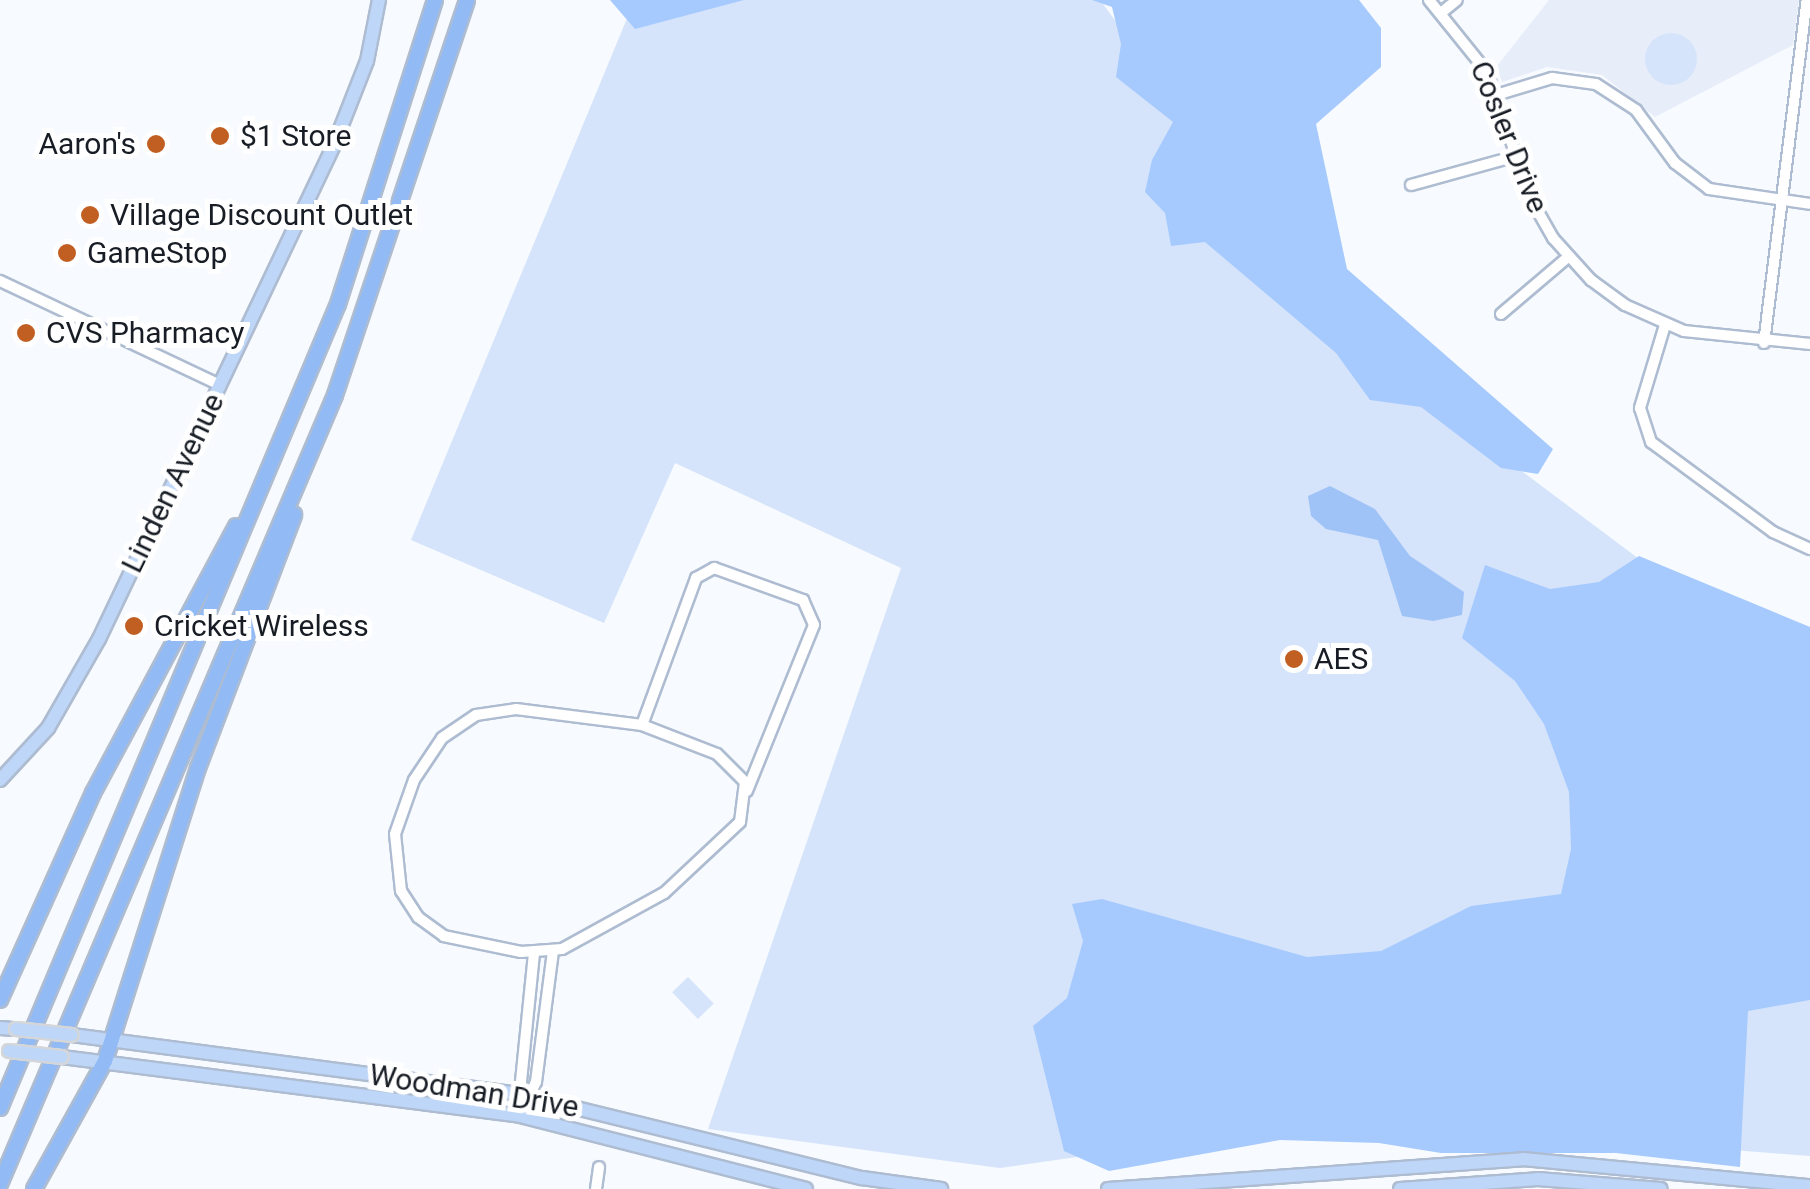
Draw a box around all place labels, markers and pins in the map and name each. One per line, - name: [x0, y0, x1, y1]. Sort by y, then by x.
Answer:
- place label: $1 Store: [240, 118, 351, 154]
- marker: $1 Store: [209, 125, 231, 147]
- place label: Aaron's: [39, 126, 136, 162]
- marker: Aaron's: [145, 133, 167, 155]
- place label: Village Discount Outlet: [110, 197, 413, 233]
- marker: Village Discount Outlet: [79, 204, 101, 226]
- place label: GameStop: [87, 235, 227, 271]
- marker: GameStop: [56, 242, 78, 264]
- place label: CVS Pharmacy: [46, 315, 244, 351]
- marker: CVS Pharmacy: [15, 322, 37, 344]
- place label: Cricket Wireless: [154, 608, 369, 644]
- marker: Cricket Wireless: [123, 615, 145, 637]
- place label: AES: [1314, 641, 1368, 677]
- marker: AES: [1283, 648, 1305, 670]

